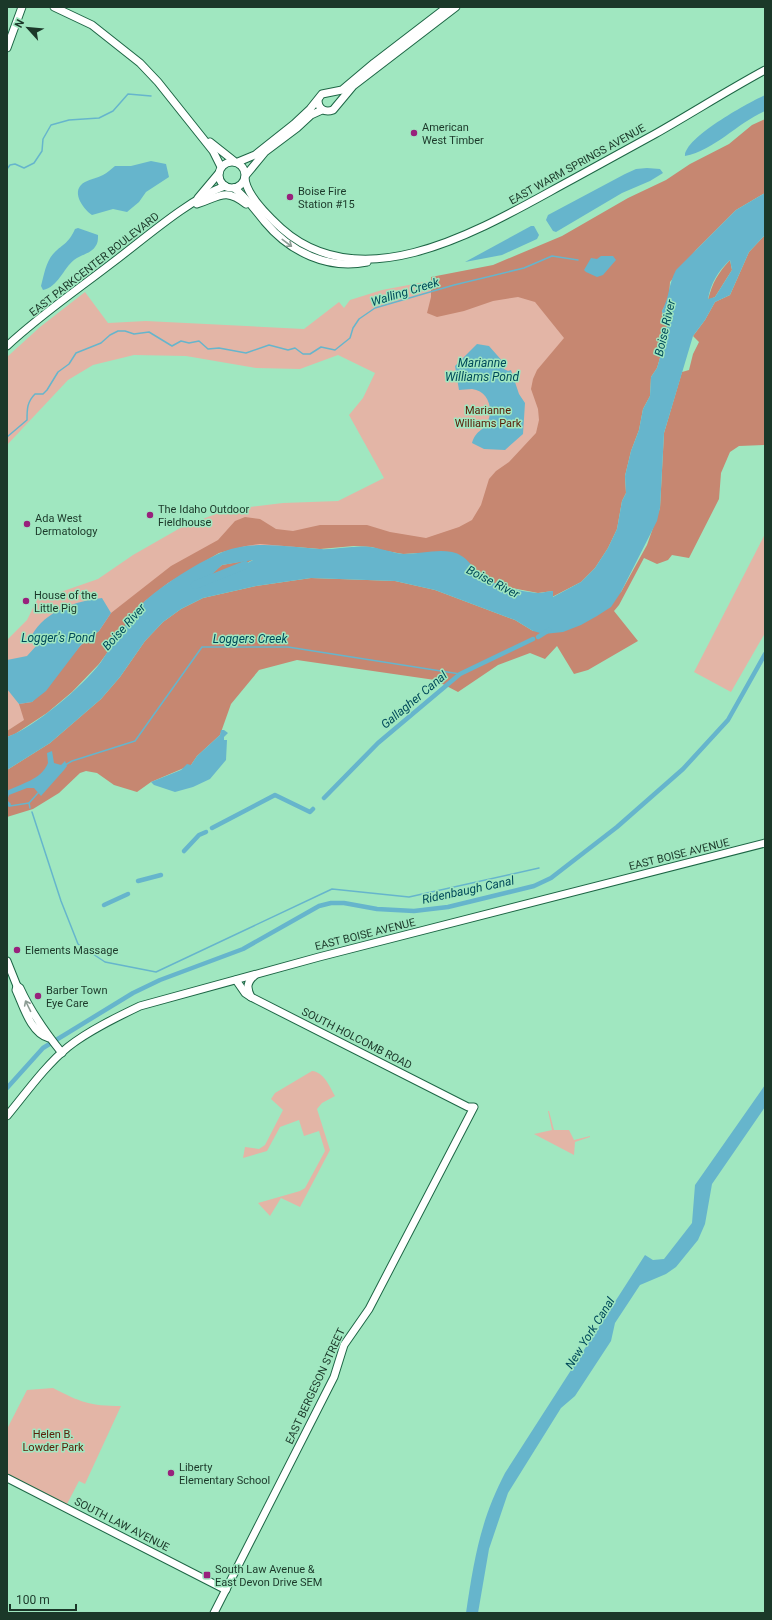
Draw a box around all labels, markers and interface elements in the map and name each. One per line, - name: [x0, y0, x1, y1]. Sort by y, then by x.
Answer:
- north arrow: [8, 8, 48, 48]
- text: N: [12, 17, 27, 30]
- place label: American West Timber: [422, 121, 484, 147]
- street label: EAST WARM SPRINGS AVENUE: [507, 121, 648, 207]
- marker: American West Timber: [409, 128, 419, 138]
- place label: Boise Fire Station #15: [298, 185, 355, 211]
- marker: Boise Fire Station #15: [285, 192, 295, 202]
- street label: EAST PARKCENTER BOULEVARD: [27, 210, 162, 319]
- one-way arrow: [281, 239, 292, 247]
- water label: Walling Creek: [369, 275, 442, 309]
- water label: Boise River: [652, 297, 679, 358]
- water label: Marianne Williams Pond: [445, 356, 519, 384]
- park label: Marianne Williams Park: [455, 404, 522, 430]
- place label: The Idaho Outdoor Fieldhouse: [158, 503, 249, 529]
- marker: The Idaho Outdoor Fieldhouse: [145, 510, 155, 520]
- place label: Ada West Dermatology: [35, 512, 98, 538]
- marker: Ada West Dermatology: [22, 519, 32, 529]
- water label: Boise River: [464, 563, 523, 602]
- place label: House of the Little Pig: [34, 589, 97, 615]
- marker: House of the Little Pig: [21, 596, 31, 606]
- water label: Boise River: [100, 600, 149, 653]
- water label: Logger's Pond: [21, 631, 95, 645]
- water label: Loggers Creek: [213, 632, 288, 646]
- water label: Gallagher Canal: [378, 668, 450, 732]
- street label: EAST BOISE AVENUE: [627, 836, 731, 873]
- water label: Ridenbaugh Canal: [421, 873, 516, 907]
- street label: EAST BOISE AVENUE: [313, 916, 417, 953]
- place label: Elements Massage: [25, 944, 118, 957]
- marker: Elements Massage: [12, 945, 22, 955]
- place label: Barber Town Eye Care: [46, 984, 107, 1010]
- marker: Barber Town Eye Care: [33, 991, 43, 1001]
- one-way arrow: [24, 1000, 32, 1012]
- street label: SOUTH HOLCOMB ROAD: [300, 1005, 414, 1072]
- water label: New York Canal: [562, 1295, 618, 1371]
- street label: EAST BERGESON STREET: [283, 1326, 348, 1446]
- park label: Helen B. Lowder Park: [22, 1428, 84, 1454]
- place label: Liberty Elementary School: [179, 1461, 270, 1487]
- marker: Liberty Elementary School: [166, 1468, 176, 1478]
- street label: SOUTH LAW AVENUE: [72, 1495, 171, 1554]
- place label: South Law Avenue & East Devon Drive SEM: [215, 1563, 322, 1589]
- marker: South Law Avenue & East Devon Drive SEM: [202, 1570, 212, 1580]
- scale bar: [10, 1586, 76, 1612]
- text: 100 m: [16, 1593, 50, 1607]

